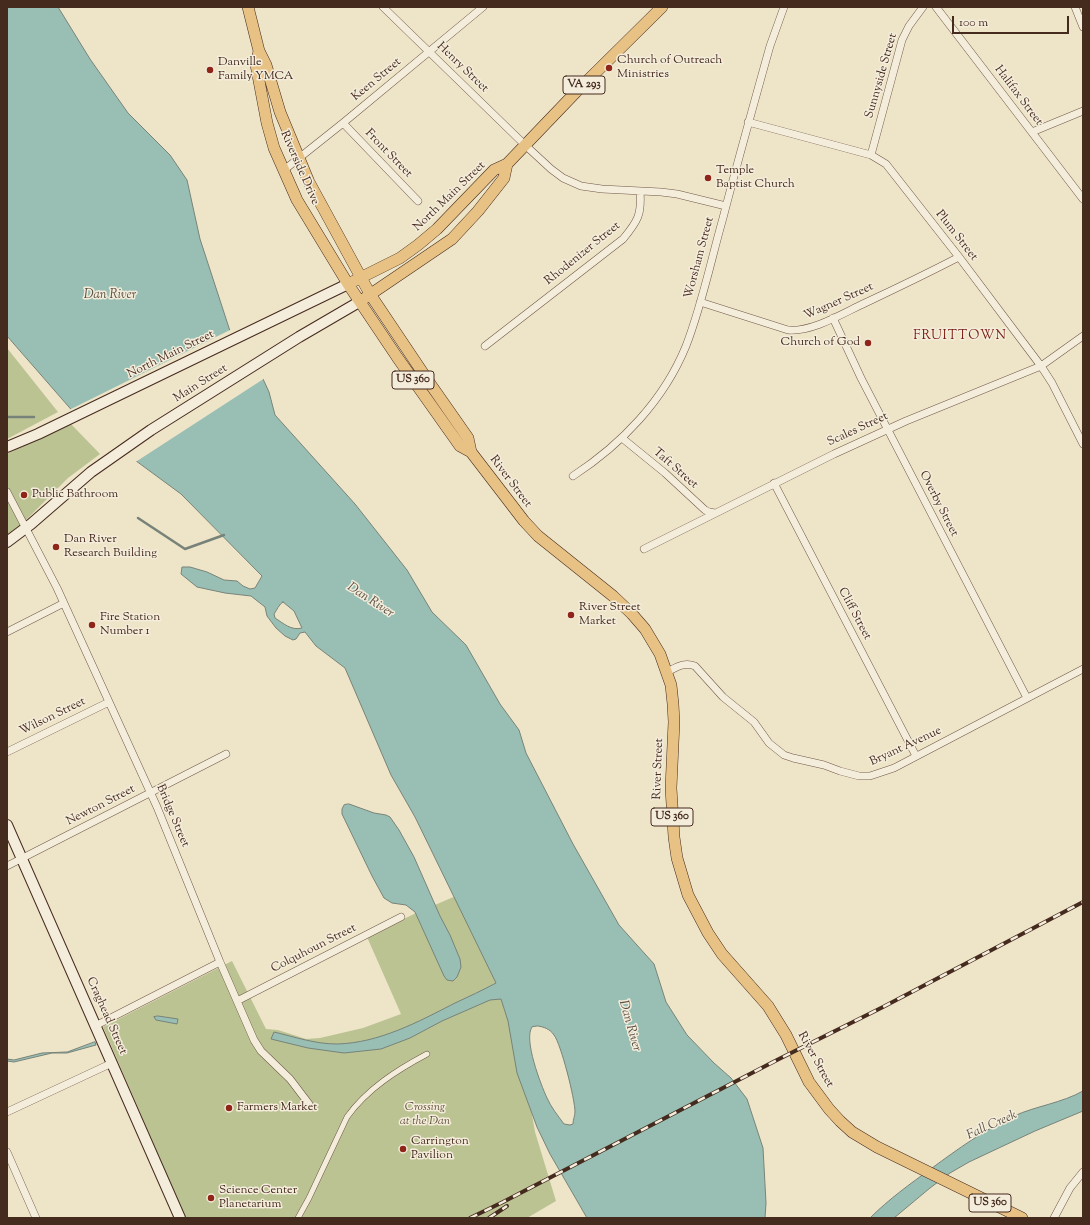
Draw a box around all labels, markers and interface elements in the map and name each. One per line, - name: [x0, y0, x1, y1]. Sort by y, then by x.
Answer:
- scale bar: [954, 8, 1071, 34]
- text: 100 m: [959, 14, 988, 32]
- street label: Sunnyside Street: [863, 32, 901, 120]
- street label: Henry Street: [433, 40, 491, 96]
- place label: Church of Outreach Ministries: [617, 54, 722, 82]
- street label: Keen Street: [349, 55, 405, 105]
- place label: Danville Family YMCA: [218, 56, 293, 84]
- marker: Church of Outreach Ministries: [604, 63, 614, 73]
- street label: Halifax Street: [991, 63, 1045, 129]
- marker: Danville Family YMCA: [205, 65, 215, 75]
- road number: VA 293: [563, 76, 605, 94]
- street label: Front Street: [361, 127, 415, 181]
- street label: Riverside Drive: [276, 129, 322, 207]
- street label: North Main Street: [411, 159, 489, 235]
- place label: Temple Baptist Church: [716, 164, 795, 192]
- marker: Temple Baptist Church: [703, 173, 713, 183]
- street label: Plum Street: [932, 208, 980, 264]
- street label: Worsham Street: [682, 216, 718, 300]
- street label: Rhodenizer Street: [542, 219, 624, 289]
- street label: Wagner Street: [802, 280, 876, 324]
- water label: Dan River: [84, 288, 136, 304]
- street label: North Main Street: [125, 328, 217, 382]
- district label: FRUITTOWN: [913, 329, 1007, 345]
- place label: Church of God: [781, 336, 860, 350]
- marker: Church of God: [863, 338, 873, 348]
- street label: Main Street: [171, 362, 231, 406]
- road number: US 360: [392, 371, 434, 389]
- street label: Scales Street: [825, 410, 891, 450]
- street label: Taft Street: [650, 446, 700, 492]
- street label: River Street: [486, 453, 534, 511]
- street label: Overby Street: [915, 469, 961, 539]
- place label: Public Bathroom: [32, 488, 118, 502]
- marker: Public Bathroom: [19, 490, 29, 500]
- place label: Dan River Research Building: [64, 533, 157, 561]
- marker: Dan River Research Building: [51, 542, 61, 552]
- water label: Dan River: [344, 580, 396, 622]
- street label: Cliff Street: [834, 585, 874, 643]
- place label: River Street Market: [579, 601, 641, 629]
- marker: River Street Market: [566, 610, 576, 620]
- place label: Fire Station Number 1: [100, 611, 160, 639]
- marker: Fire Station Number 1: [87, 620, 97, 630]
- street label: Wilson Street: [18, 695, 88, 739]
- street label: Bryant Avenue: [868, 724, 944, 770]
- street label: River Street: [651, 738, 667, 800]
- street label: Bridge Street: [152, 782, 192, 850]
- street label: Newton Street: [64, 783, 138, 829]
- road number: US 360: [651, 808, 693, 826]
- street label: Colquhoun Street: [269, 921, 359, 977]
- street label: Craghead Street: [82, 975, 130, 1057]
- water label: Dan River: [614, 999, 644, 1053]
- street label: River Street: [794, 1030, 836, 1090]
- place label: Farmers Market: [237, 1101, 317, 1115]
- park label: Crossing at the Dan: [400, 1101, 450, 1129]
- marker: Farmers Market: [224, 1103, 234, 1113]
- water label: Fall Creek: [964, 1108, 1020, 1144]
- place label: Carrington Pavilion: [411, 1135, 469, 1163]
- marker: Carrington Pavilion: [398, 1144, 408, 1154]
- place label: Science Center Planetarium: [219, 1184, 297, 1212]
- marker: Science Center Planetarium: [206, 1193, 216, 1203]
- road number: US 360: [969, 1194, 1011, 1212]

